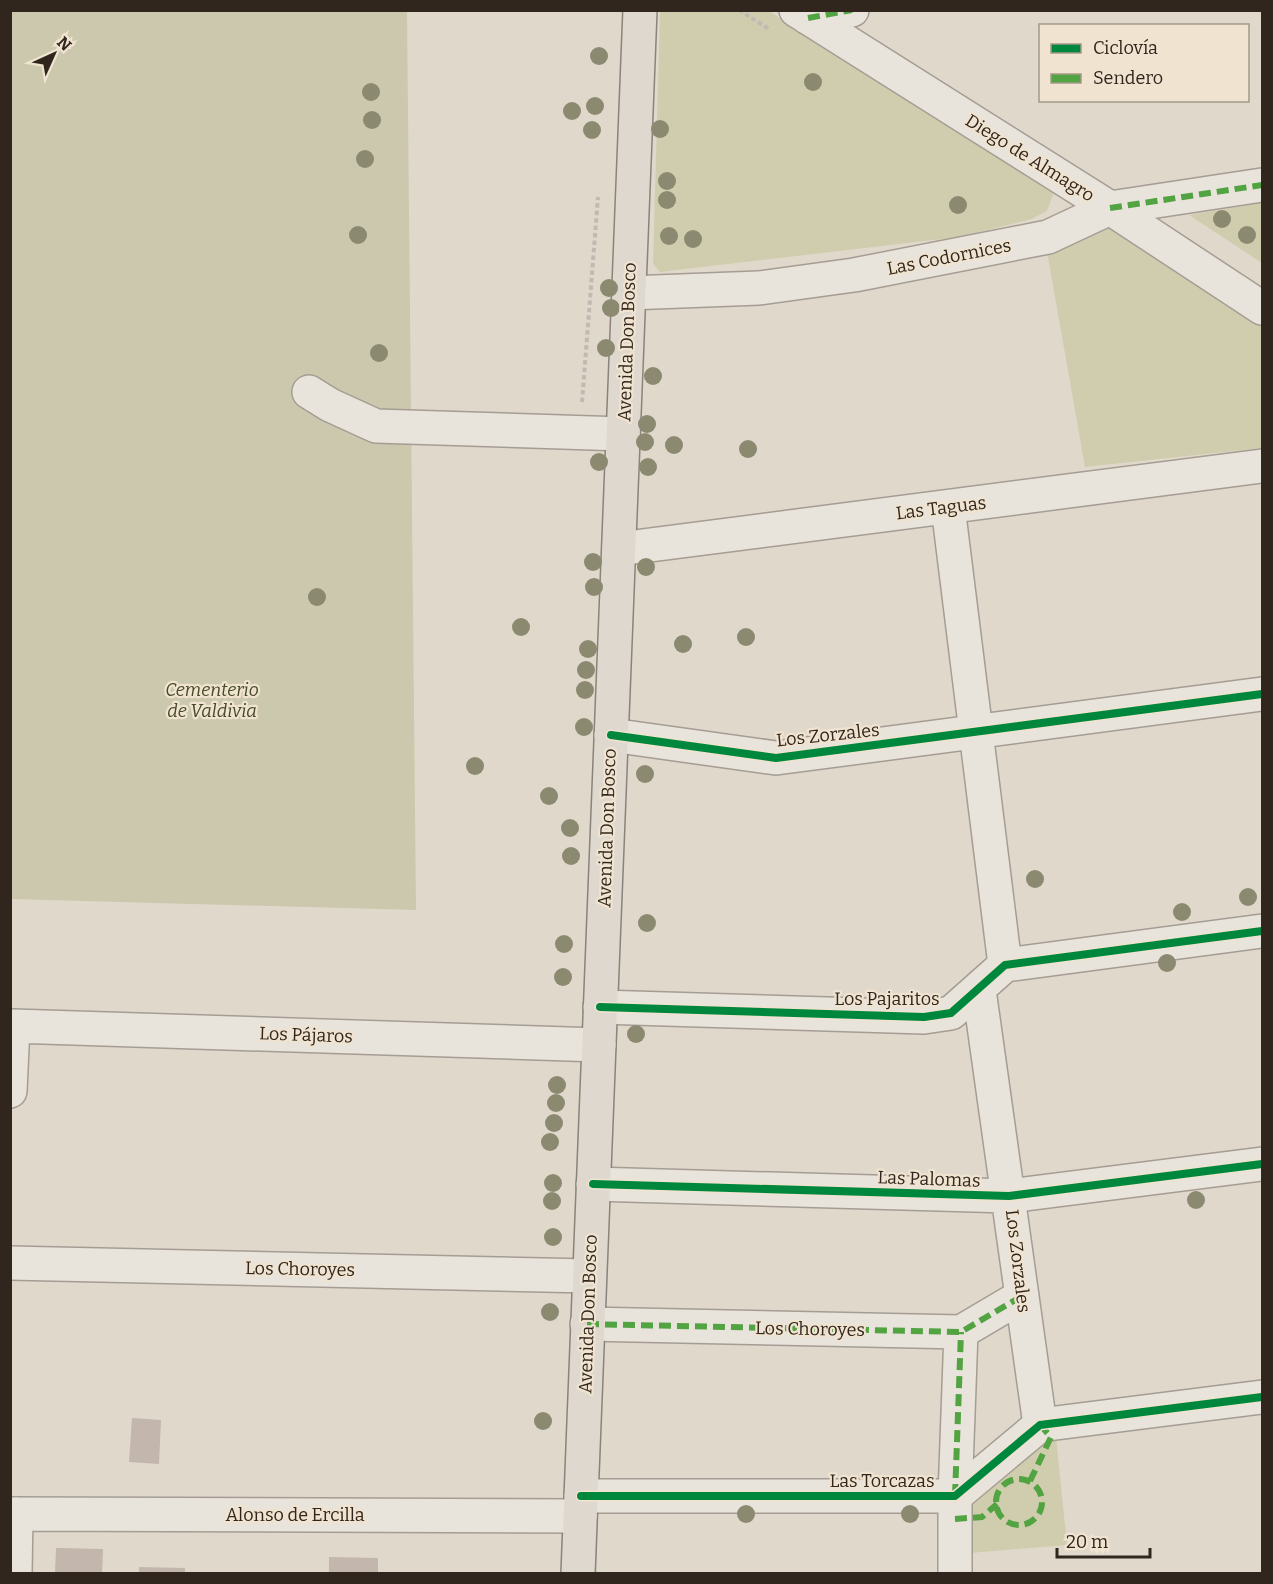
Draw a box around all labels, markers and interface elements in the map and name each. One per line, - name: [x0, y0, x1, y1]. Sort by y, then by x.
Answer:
- north arrow: [24, 24, 84, 84]
- legend: [1039, 24, 1249, 102]
- text: N: [53, 33, 75, 55]
- text: Ciclovía: [1093, 37, 1158, 59]
- text: Sendero: [1093, 67, 1163, 89]
- street label: Diego de Almagro: [961, 109, 1099, 207]
- street label: Las Codornices: [885, 234, 1013, 280]
- street label: Avenida Don Bosco: [613, 262, 641, 422]
- street label: Las Taguas: [895, 492, 987, 524]
- park label: Cementerio de Valdivia: [165, 679, 259, 722]
- street label: Los Zorzales: [775, 719, 881, 751]
- street label: Avenida Don Bosco: [593, 748, 621, 908]
- street label: Los Pajaritos: [834, 988, 940, 1010]
- street label: Los Pájaros: [259, 1022, 353, 1048]
- street label: Las Palomas: [877, 1166, 981, 1192]
- street label: Los Zorzales: [1001, 1208, 1035, 1314]
- street label: Avenida Don Bosco: [574, 1234, 602, 1394]
- street label: Los Choroyes: [245, 1257, 355, 1281]
- street label: Los Choroyes: [755, 1317, 865, 1341]
- street label: Las Torcazas: [829, 1470, 935, 1492]
- street label: Alonso de Ercilla: [226, 1504, 365, 1526]
- scale bar: [1057, 1521, 1150, 1559]
- text: 20 m: [1066, 1531, 1108, 1553]

